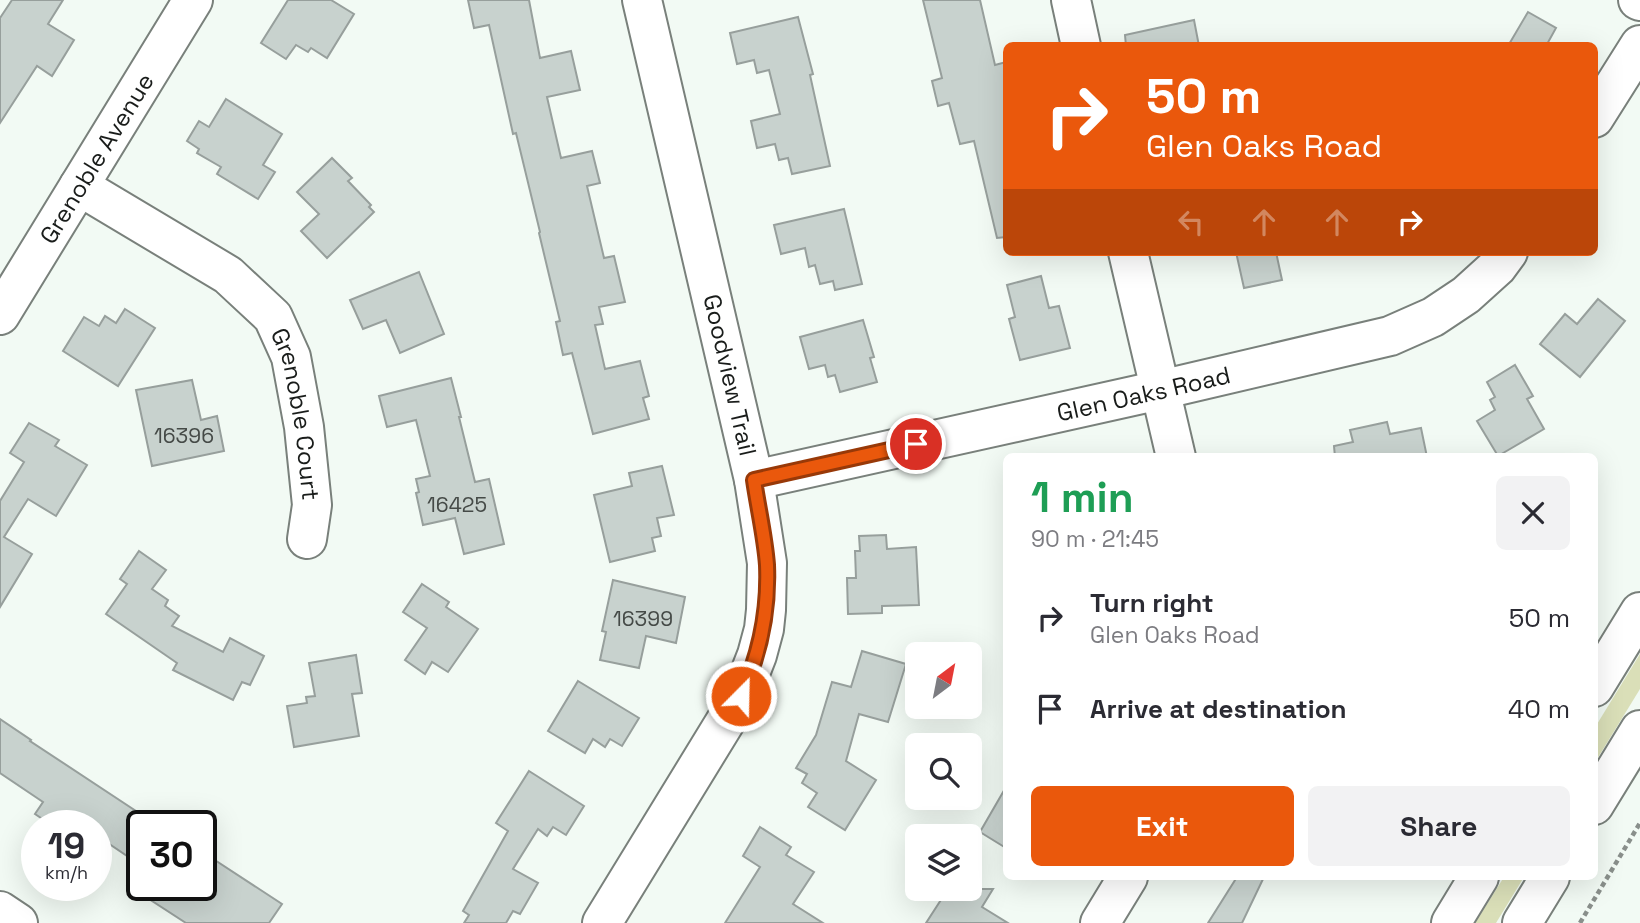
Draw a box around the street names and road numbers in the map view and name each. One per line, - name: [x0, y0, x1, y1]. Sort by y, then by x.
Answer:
- street label: Grenoble Avenue: [32, 67, 160, 249]
- street label: Goodview Trail: [696, 291, 764, 459]
- street label: Grenoble Court: [264, 323, 327, 502]
- street label: Glen Oaks Road: [1054, 359, 1233, 428]

